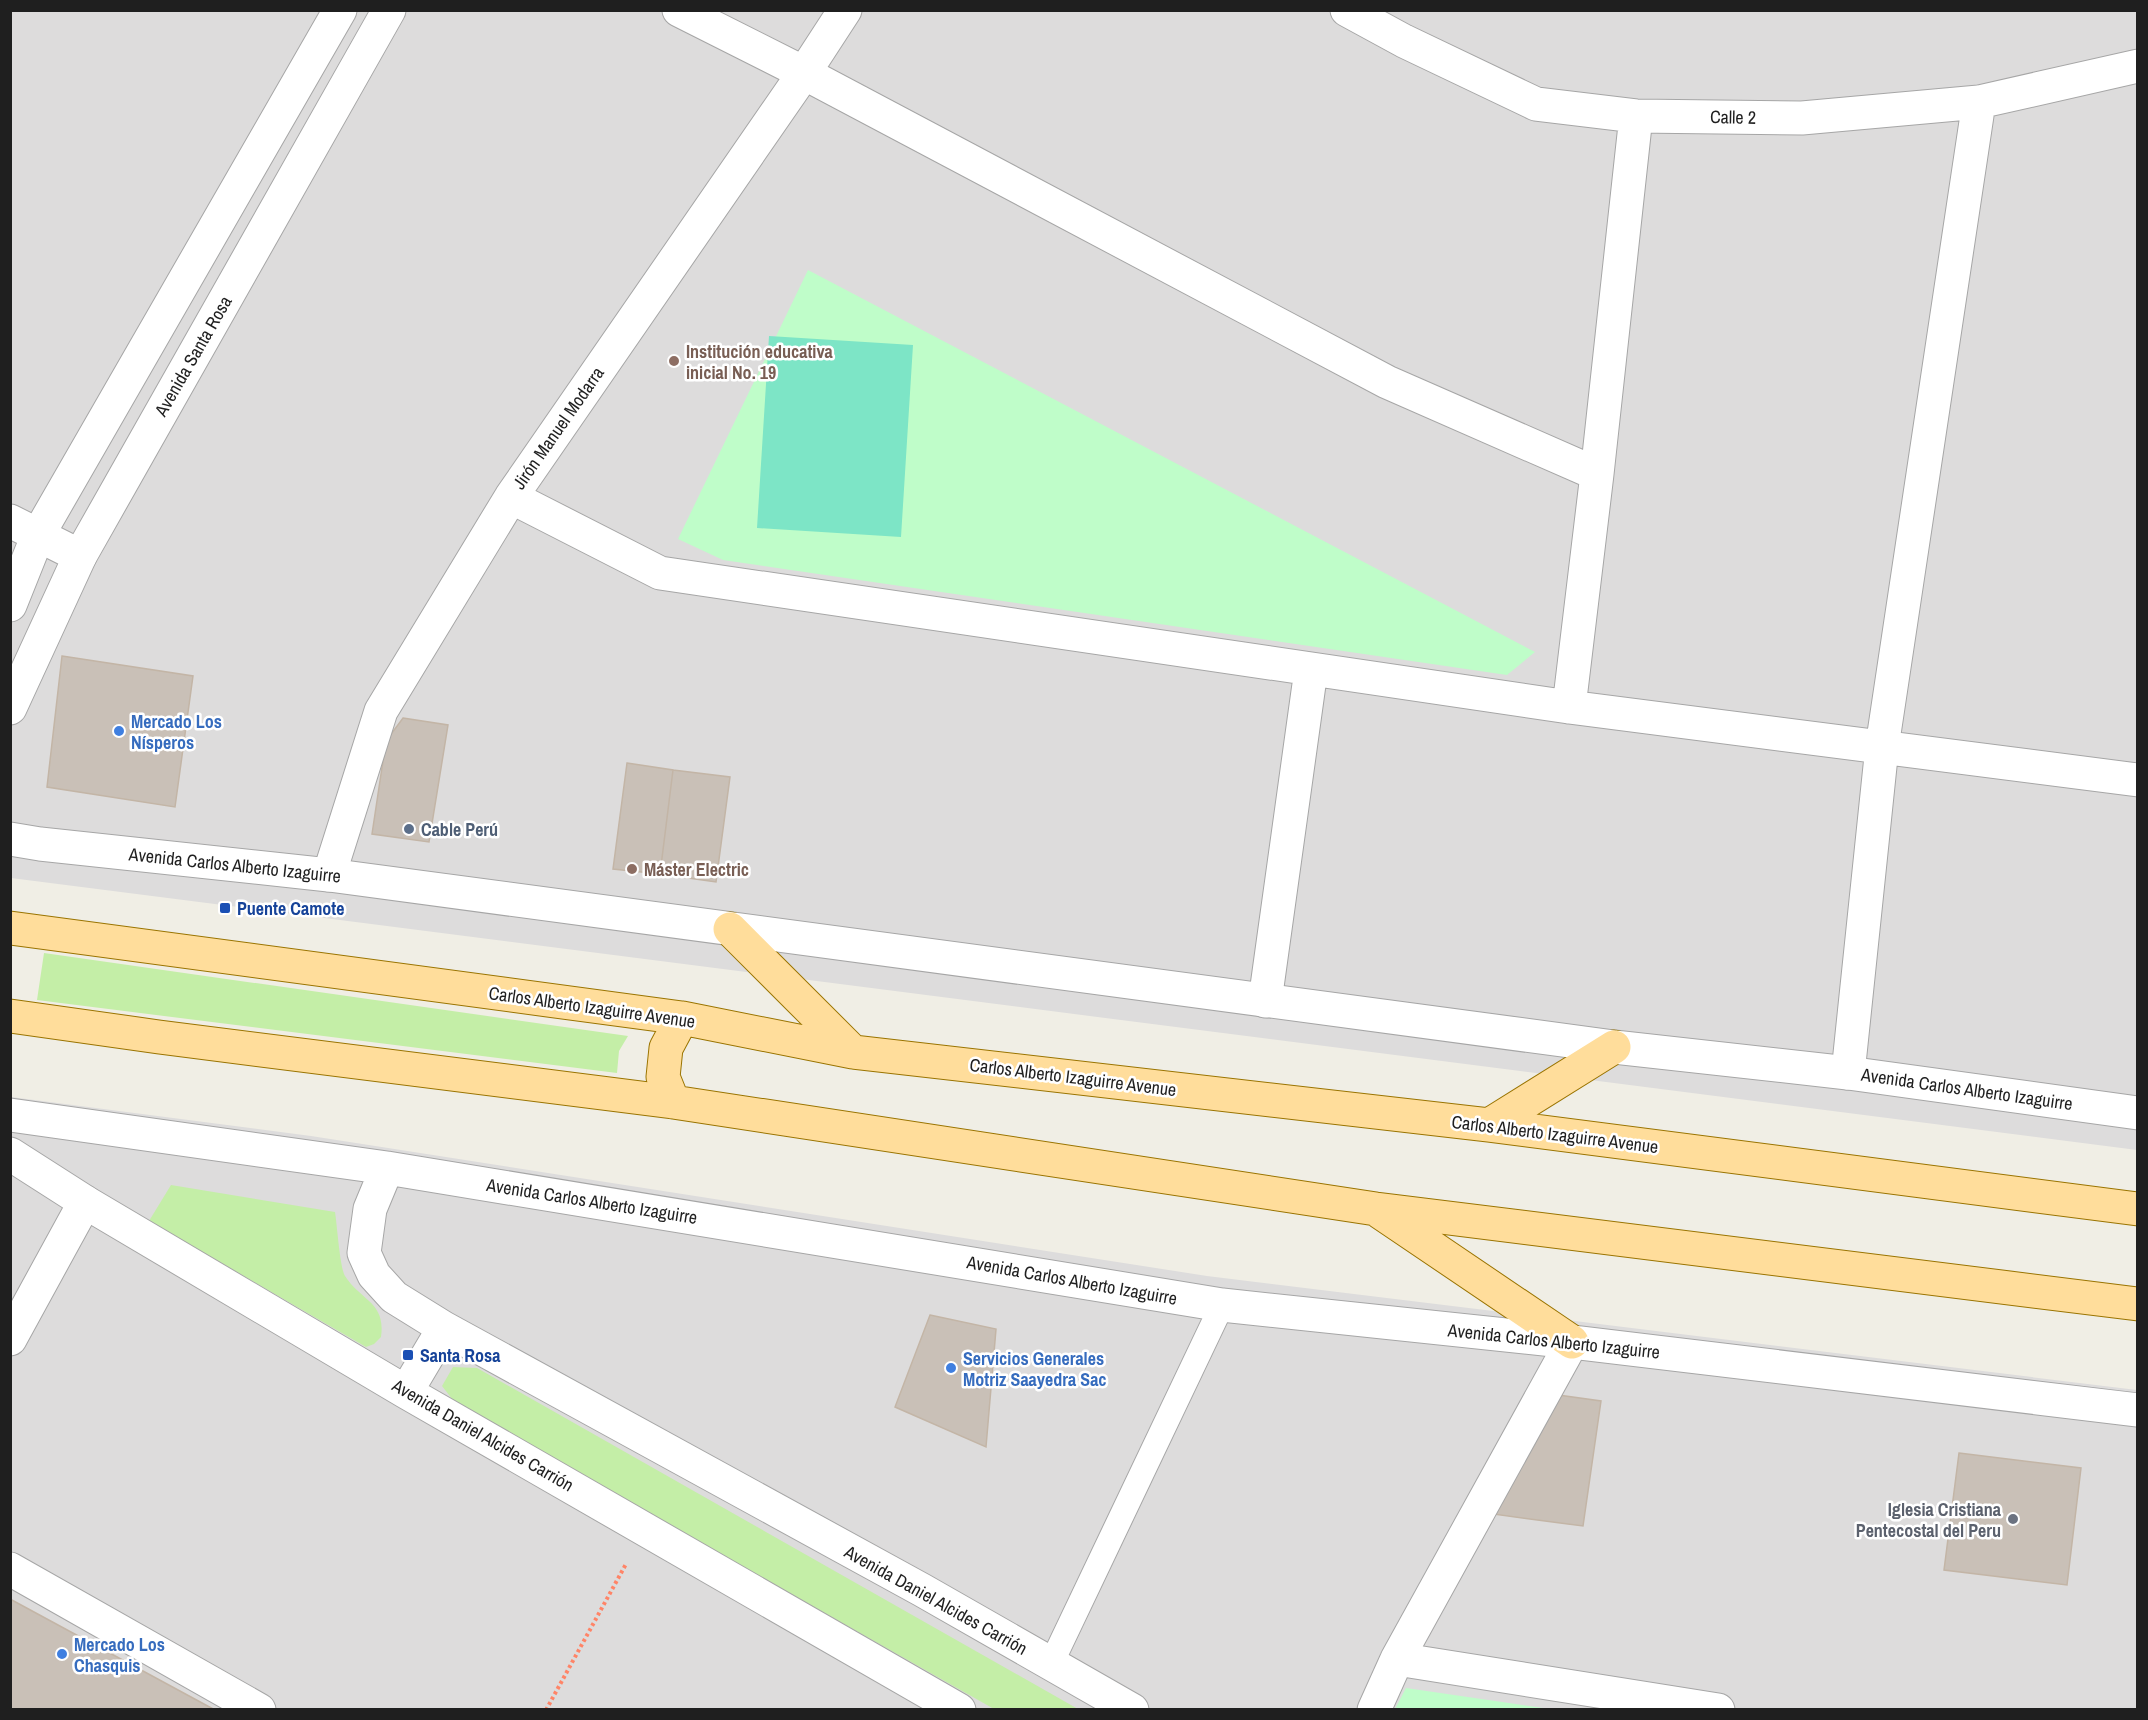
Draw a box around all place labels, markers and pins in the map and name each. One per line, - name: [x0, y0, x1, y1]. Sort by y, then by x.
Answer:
- place label: Institución educativa inicial No. 19: [686, 339, 834, 385]
- marker: Institución educativa inicial No. 19: [667, 354, 681, 368]
- place label: Mercado Los Nísperos: [131, 709, 222, 755]
- marker: Mercado Los Nísperos: [112, 724, 126, 738]
- place label: Cable Perú: [421, 817, 498, 842]
- marker: Cable Perú: [402, 822, 416, 836]
- place label: Máster Electric: [644, 857, 749, 882]
- marker: Máster Electric: [625, 862, 639, 876]
- place label: Puente Camote: [237, 896, 344, 921]
- marker: Puente Camote: [218, 901, 232, 915]
- place label: Santa Rosa: [420, 1343, 501, 1368]
- place label: Servicios Generales Motriz Saayedra Sac: [963, 1346, 1107, 1392]
- marker: Santa Rosa: [401, 1348, 415, 1362]
- marker: Servicios Generales Motriz Saayedra Sac: [944, 1361, 958, 1375]
- place label: Iglesia Cristiana Pentecostal del Peru: [1856, 1497, 2002, 1543]
- marker: Iglesia Cristiana Pentecostal del Peru: [2006, 1512, 2020, 1526]
- place label: Mercado Los Chasquis: [74, 1632, 165, 1678]
- marker: Mercado Los Chasquis: [55, 1647, 69, 1661]

